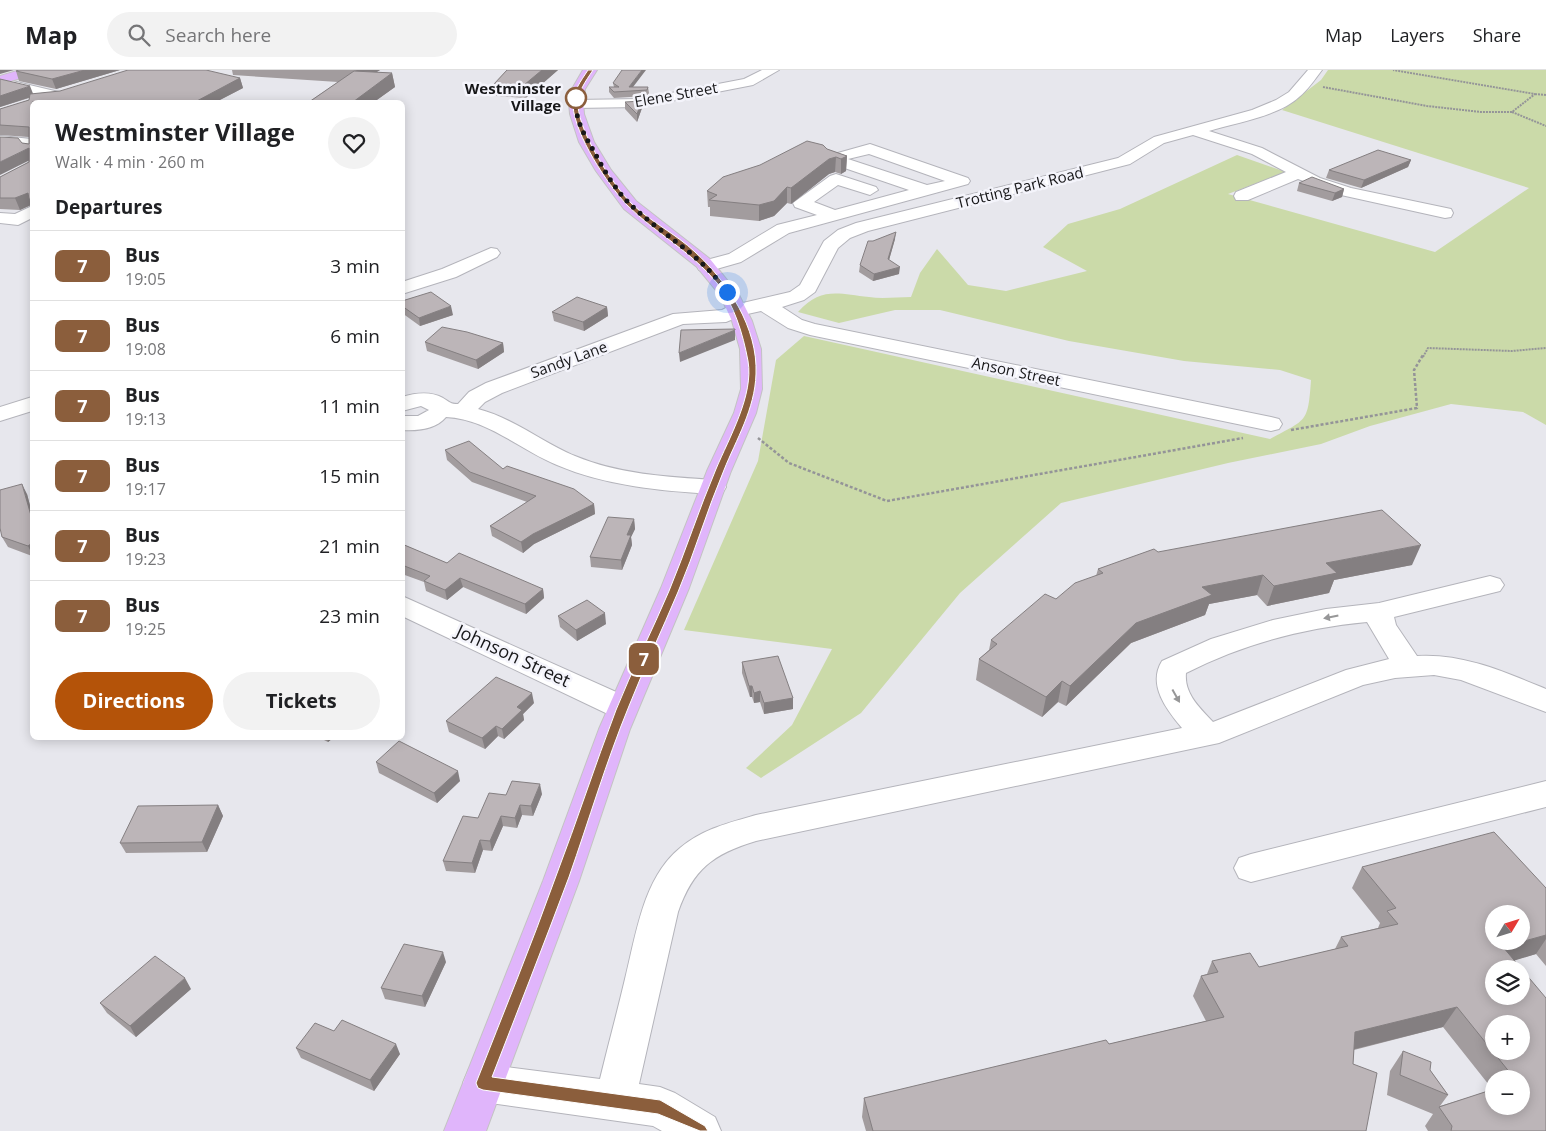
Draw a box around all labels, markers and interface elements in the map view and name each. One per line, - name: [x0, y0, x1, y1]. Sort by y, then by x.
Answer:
- search box: [107, 12, 457, 57]
- text: Map: [25, 18, 77, 51]
- icon: search: [125, 21, 153, 49]
- text: Search here: [165, 22, 271, 48]
- text: Map: [1325, 23, 1362, 47]
- text: Layers: [1390, 23, 1445, 47]
- text: Share: [1473, 23, 1521, 47]
- street label: Elene Street: [633, 77, 719, 111]
- place label: Westminster Village: [465, 78, 561, 115]
- marker: Westminster Village: [565, 87, 587, 109]
- text: Westminster Village: [55, 115, 295, 148]
- button: heart: [328, 117, 380, 169]
- text: Walk · 4 min · 260 m: [55, 151, 205, 173]
- street label: Trotting Park Road: [954, 162, 1085, 212]
- text: Departures: [55, 194, 162, 220]
- text: Bus: [125, 242, 160, 268]
- text: 3 min: [330, 253, 380, 279]
- text: 7: [77, 254, 88, 278]
- text: 19:05: [125, 268, 166, 290]
- your location: [715, 280, 740, 305]
- text: Bus: [125, 312, 160, 338]
- text: 6 min: [330, 323, 380, 349]
- text: 7: [77, 324, 88, 348]
- street label: Sandy Lane: [528, 336, 610, 382]
- text: 19:08: [125, 338, 166, 360]
- street label: Anson Street: [970, 352, 1062, 390]
- text: Bus: [125, 382, 160, 408]
- text: 11 min: [319, 393, 380, 419]
- text: 7: [77, 394, 88, 418]
- text: 19:13: [125, 408, 166, 430]
- text: Bus: [125, 452, 160, 478]
- text: 15 min: [319, 463, 380, 489]
- text: 7: [77, 464, 88, 488]
- text: 19:17: [125, 478, 166, 500]
- text: Bus: [125, 522, 160, 548]
- text: 21 min: [319, 533, 380, 559]
- text: 7: [77, 534, 88, 558]
- text: 19:23: [125, 548, 166, 570]
- text: Bus: [125, 592, 160, 618]
- text: 23 min: [319, 603, 380, 629]
- text: 7: [77, 604, 88, 628]
- one-way arrow: [1322, 613, 1338, 621]
- street label: Johnson Street: [451, 617, 574, 692]
- text: 19:25: [125, 618, 166, 640]
- line badge: 7: [628, 643, 660, 675]
- text: 7: [639, 647, 649, 671]
- button: Directions: [55, 672, 213, 730]
- button: Tickets: [223, 672, 380, 730]
- one-way arrow: [1172, 689, 1180, 703]
- north arrow: [1485, 905, 1530, 950]
- map controls: [1485, 905, 1530, 1115]
- button: layers: [1485, 960, 1530, 1005]
- button: +: [1485, 1015, 1530, 1060]
- button: −: [1485, 1070, 1530, 1115]

